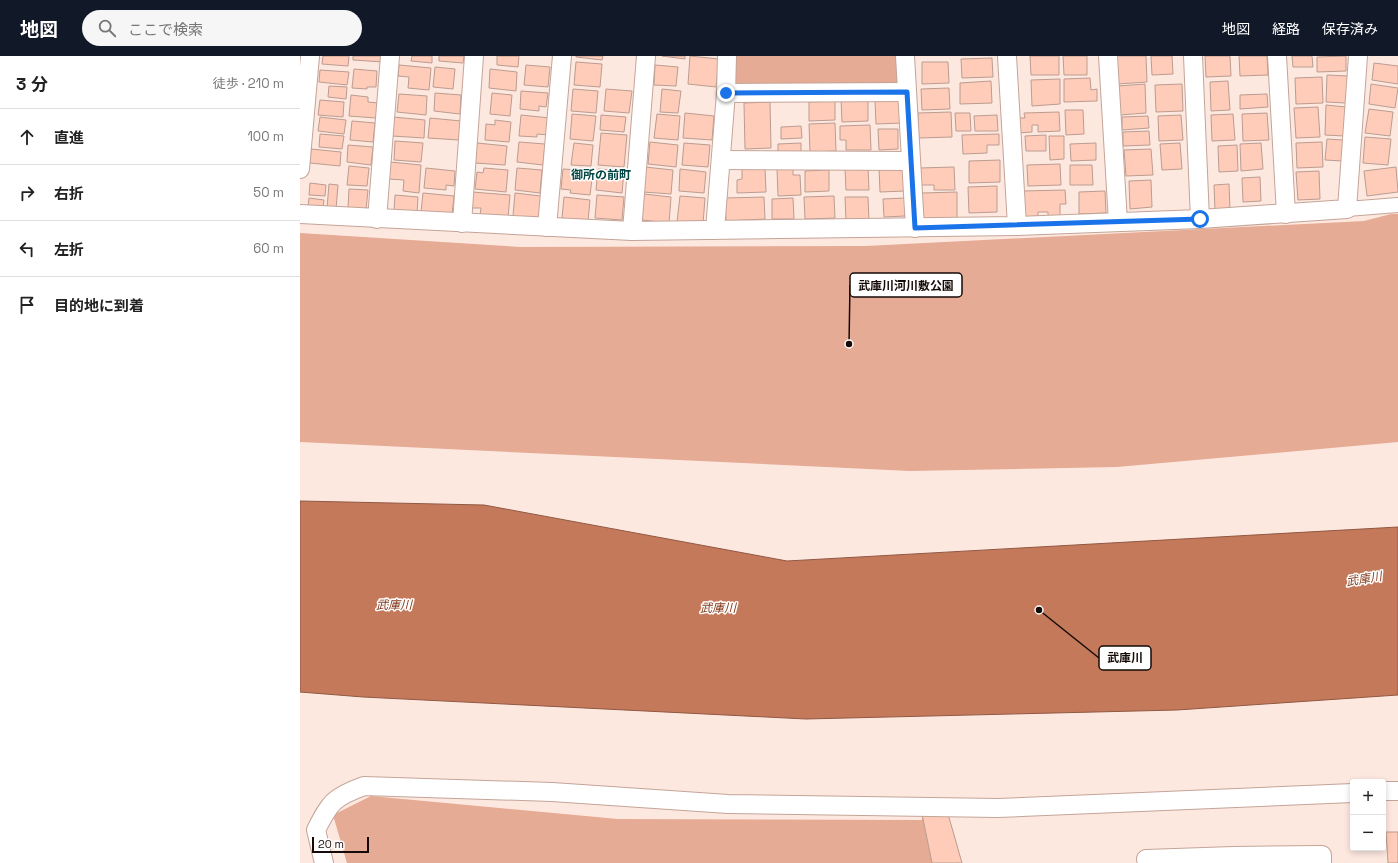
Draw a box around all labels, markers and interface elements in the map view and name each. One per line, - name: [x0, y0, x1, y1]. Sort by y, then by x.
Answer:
- search box: [82, 10, 362, 46]
- text: 地図: [20, 17, 58, 42]
- icon: search: [96, 17, 118, 39]
- text: ここで検索: [128, 20, 203, 39]
- text: 地図: [1222, 20, 1250, 38]
- text: 経路: [1272, 20, 1300, 38]
- text: 保存済み: [1322, 20, 1378, 38]
- text: 3 分: [16, 73, 48, 95]
- text: 徒歩 · 210 m: [213, 75, 284, 92]
- route end: [717, 84, 735, 102]
- icon: ahead: [16, 126, 38, 148]
- text: 直進: [54, 128, 84, 147]
- text: 100 m: [247, 128, 284, 145]
- district label: 御所の前町: [571, 167, 631, 183]
- icon: right: [16, 182, 38, 204]
- text: 右折: [54, 184, 84, 203]
- text: 50 m: [253, 184, 284, 201]
- route start: [1191, 210, 1209, 228]
- icon: left: [16, 238, 38, 260]
- text: 左折: [54, 240, 84, 259]
- text: 60 m: [253, 240, 284, 257]
- callout: 武庫川河川敷公園: [850, 273, 962, 297]
- text: 武庫川河川敷公園: [858, 278, 954, 294]
- icon: arrive: [16, 294, 38, 316]
- text: 目的地に到着: [54, 296, 144, 315]
- water label: 武庫川: [1345, 568, 1385, 590]
- water label: 武庫川: [376, 597, 414, 613]
- water label: 武庫川: [700, 600, 738, 616]
- callout: 武庫川: [1099, 646, 1151, 670]
- text: 武庫川: [1107, 650, 1143, 666]
- map controls: [1350, 779, 1386, 851]
- button: +: [1350, 779, 1386, 815]
- button: −: [1350, 815, 1386, 851]
- scale bar: [312, 835, 369, 854]
- text: 20 m: [318, 837, 344, 851]

